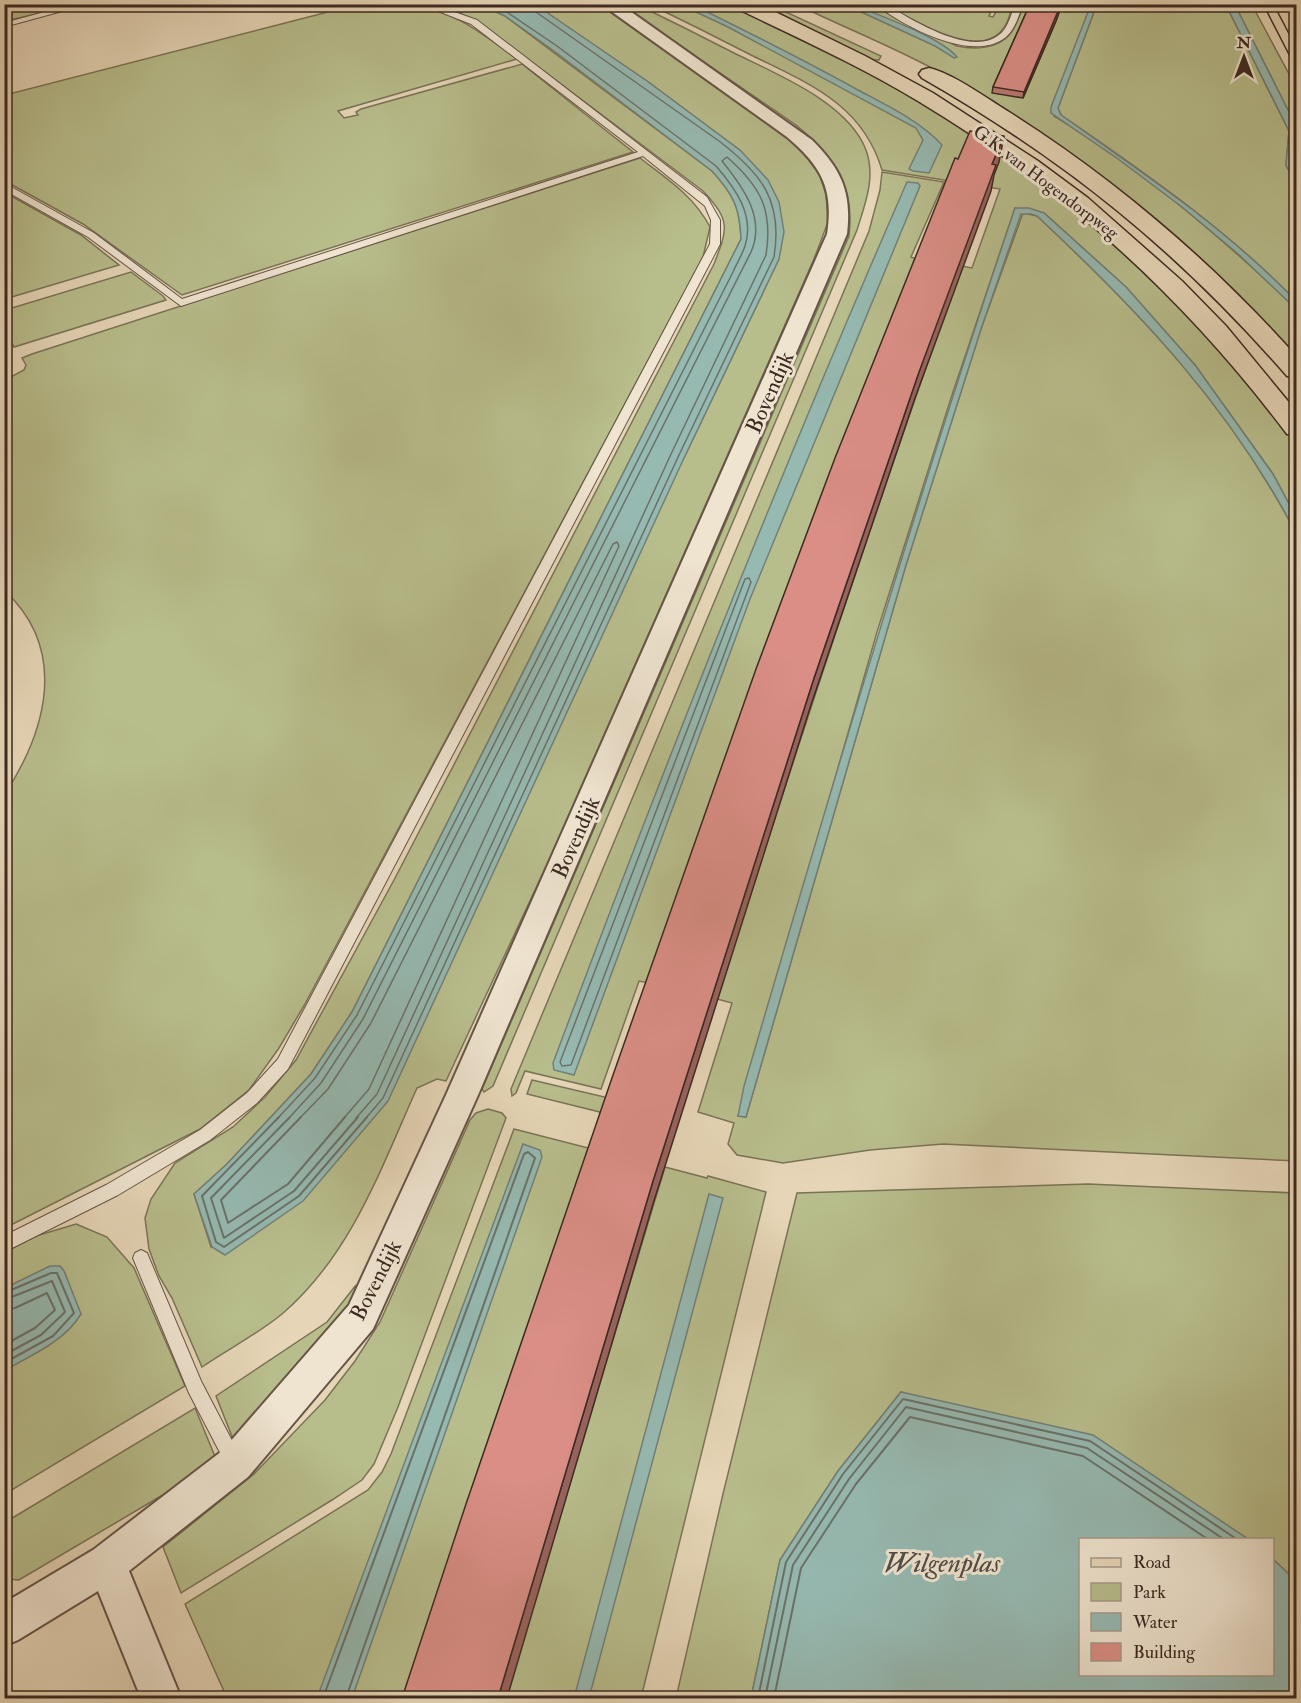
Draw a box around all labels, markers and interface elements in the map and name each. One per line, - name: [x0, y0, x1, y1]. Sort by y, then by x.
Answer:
- north arrow: [1214, 27, 1274, 87]
- text: N: [1236, 33, 1252, 53]
- street label: G.K. van Hogendorpweg: [968, 120, 1124, 245]
- street label: Bovendijk: [739, 347, 801, 438]
- street label: Bovendijk: [545, 792, 607, 883]
- street label: Bovendijk: [344, 1235, 408, 1325]
- legend: [1079, 1538, 1274, 1676]
- water label: Wilgenplas: [884, 1546, 1002, 1581]
- text: Road: [1133, 1551, 1171, 1574]
- text: Park: [1133, 1581, 1166, 1604]
- text: Water: [1132, 1611, 1177, 1634]
- text: Building: [1133, 1641, 1196, 1664]

